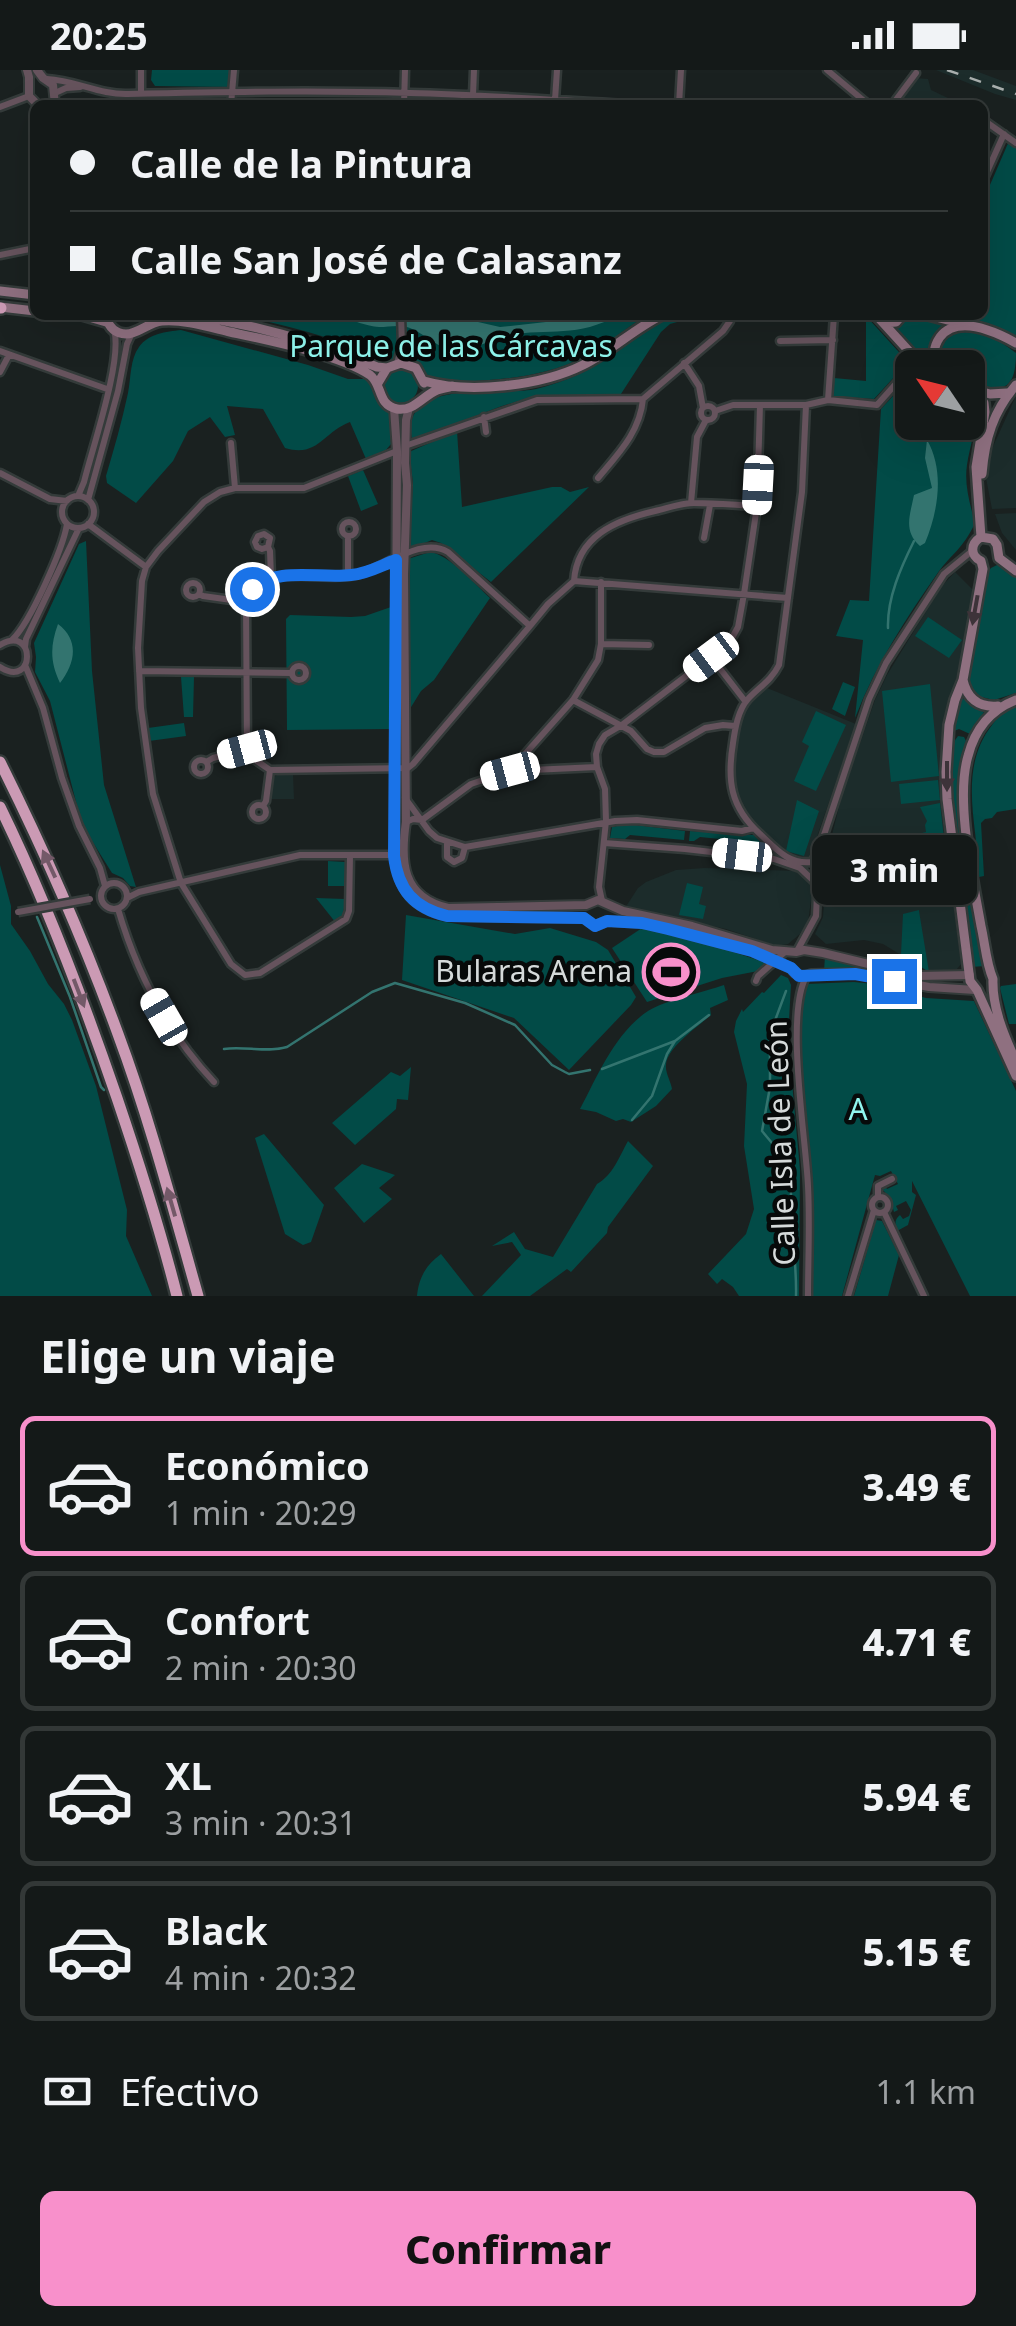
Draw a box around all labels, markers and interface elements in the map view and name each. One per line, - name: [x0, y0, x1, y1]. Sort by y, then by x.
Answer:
- text: 20:25: [50, 9, 148, 61]
- text: Calle de la Pintura: [130, 137, 473, 189]
- text: Calle San José de Calasanz: [130, 233, 622, 285]
- park label: Parque de las Cárcavas: [289, 325, 613, 366]
- north arrow: [895, 350, 985, 440]
- map controls: [895, 350, 985, 440]
- car: [741, 454, 775, 516]
- route start: [230, 567, 275, 612]
- one-way arrow: [967, 595, 982, 626]
- car: [678, 627, 744, 687]
- car: [214, 727, 280, 771]
- car: [477, 749, 543, 793]
- one-way arrow: [939, 760, 955, 792]
- car: [710, 836, 774, 874]
- callout: 3 min: [812, 836, 976, 906]
- text: 3 min: [850, 848, 939, 891]
- one-way arrow: [40, 849, 57, 878]
- sports icon: Bularas Arena: [641, 942, 701, 1002]
- place label: Bularas Arena: [435, 950, 632, 991]
- route end: [872, 959, 917, 1004]
- one-way arrow: [72, 979, 88, 1009]
- car: [136, 984, 192, 1050]
- street label: Calle Isla de León: [755, 1020, 804, 1266]
- park label: A: [848, 1088, 868, 1129]
- one-way arrow: [163, 1186, 179, 1217]
- text: Elige un viaje: [40, 1325, 336, 1386]
- text: Económico: [165, 1439, 370, 1491]
- icon: car: [45, 1441, 135, 1531]
- text: 3.49 €: [862, 1460, 971, 1512]
- text: 1 min · 20:29: [165, 1491, 357, 1534]
- text: Confort: [165, 1594, 310, 1646]
- icon: car: [45, 1596, 135, 1686]
- text: 4.71 €: [862, 1615, 971, 1667]
- text: 2 min · 20:30: [165, 1646, 357, 1689]
- text: XL: [165, 1749, 212, 1801]
- icon: car: [45, 1751, 135, 1841]
- text: 5.94 €: [862, 1770, 971, 1822]
- text: 3 min · 20:31: [165, 1801, 357, 1844]
- text: Black: [165, 1904, 268, 1956]
- icon: car: [45, 1906, 135, 1996]
- text: 5.15 €: [862, 1925, 971, 1977]
- text: 4 min · 20:32: [165, 1956, 357, 1999]
- icon: cash: [40, 2064, 95, 2119]
- text: Efectivo: [120, 2065, 260, 2117]
- text: 1.1 km: [875, 2070, 976, 2113]
- button: Confirmar: [40, 2191, 976, 2306]

